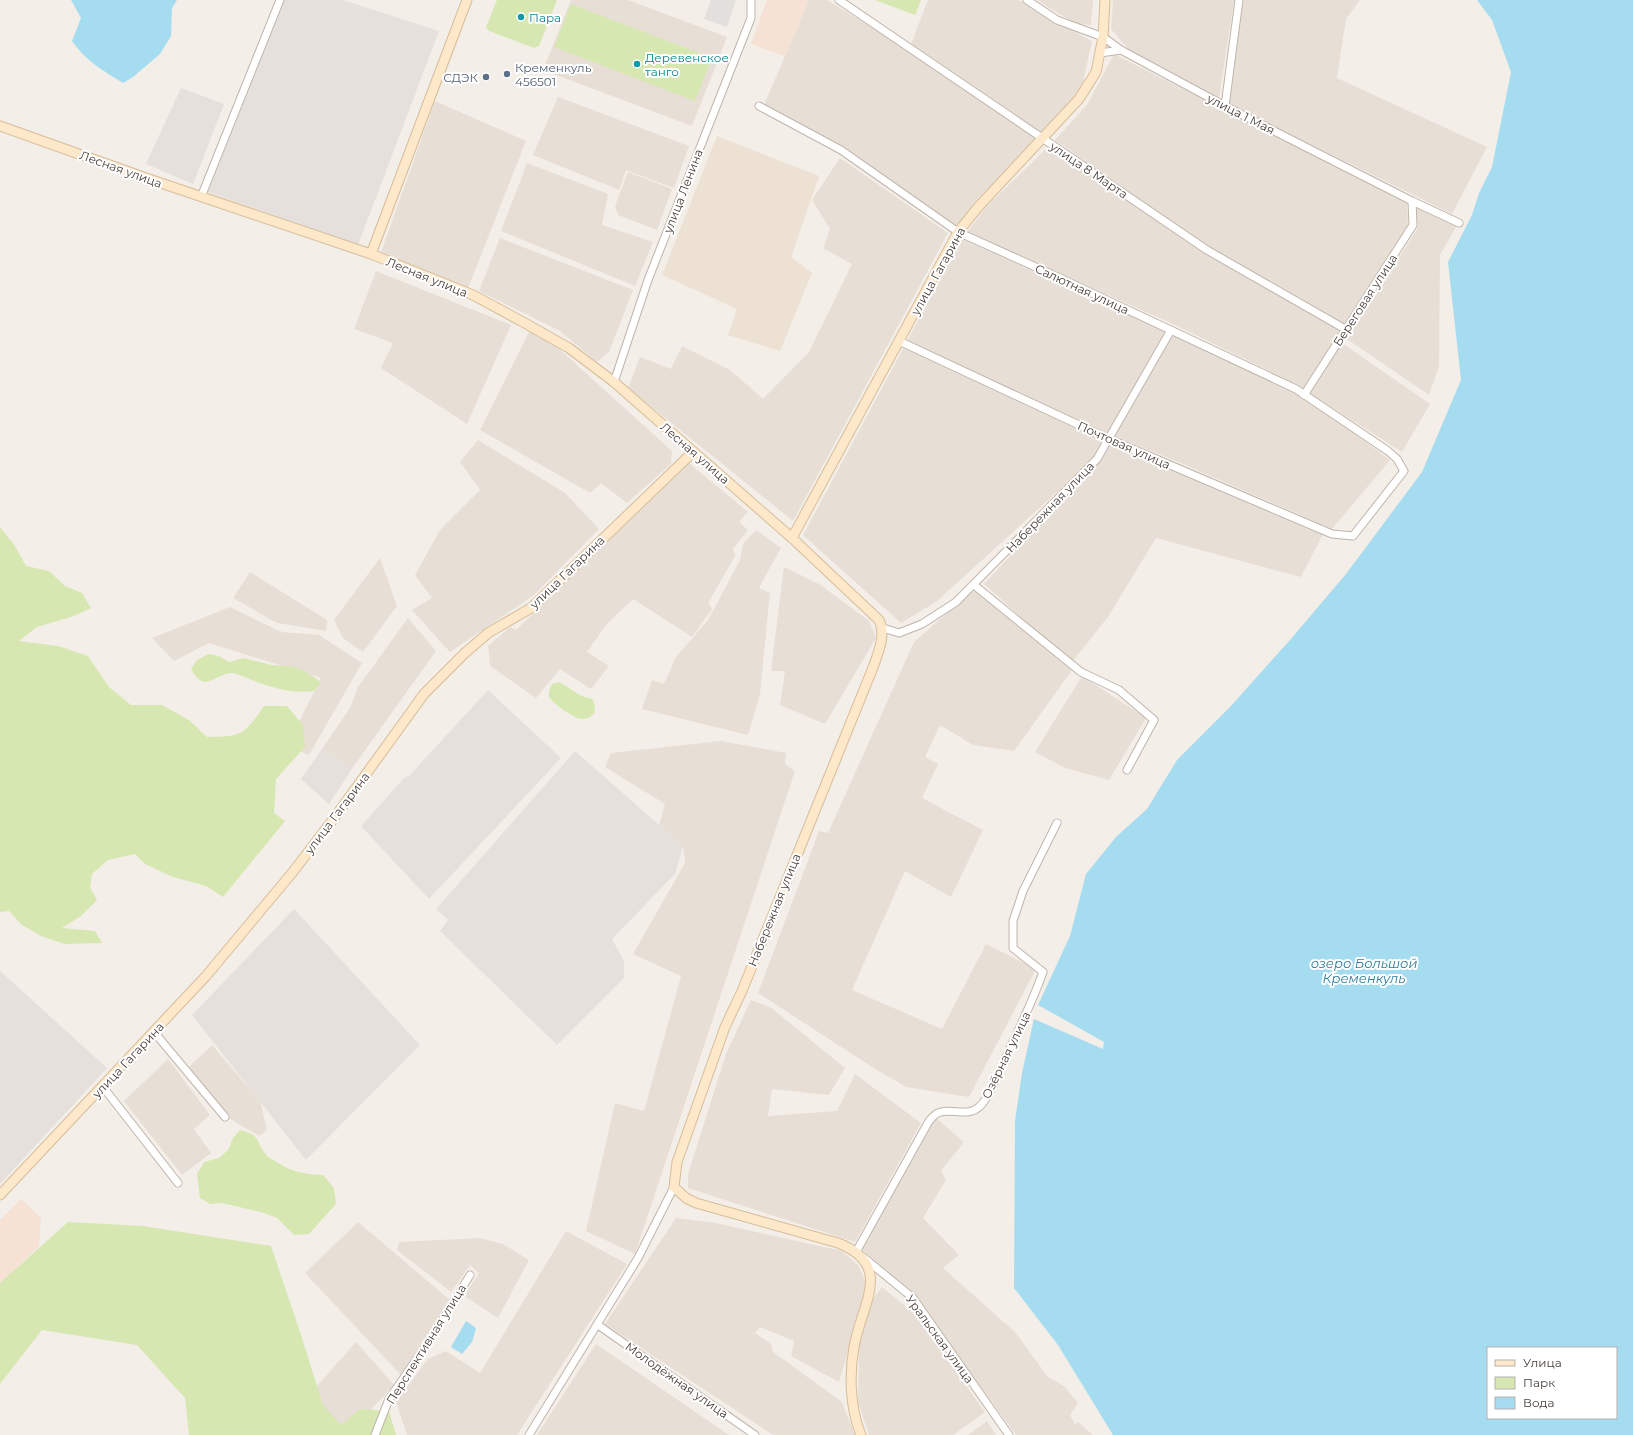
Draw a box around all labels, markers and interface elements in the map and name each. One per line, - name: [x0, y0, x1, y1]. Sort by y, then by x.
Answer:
- place label: Пара: [529, 10, 561, 25]
- marker: Пара: [516, 12, 526, 22]
- place label: Деревенское танго: [645, 50, 729, 79]
- marker: Деревенское танго: [632, 59, 642, 69]
- place label: Кременкуль 456501: [515, 60, 592, 89]
- marker: Кременкуль 456501: [502, 69, 512, 79]
- place label: СДЭК: [443, 70, 479, 85]
- marker: СДЭК: [481, 72, 491, 82]
- street label: улица 1 Мая: [1204, 90, 1277, 137]
- street label: улица 8 Марта: [1046, 138, 1131, 202]
- street label: Лесная улица: [78, 147, 164, 191]
- street label: улица Ленина: [660, 147, 706, 236]
- street label: улица Гагарина: [907, 224, 968, 319]
- street label: Береговая улица: [1330, 251, 1400, 349]
- street label: Лесная улица: [384, 254, 470, 300]
- street label: Салютная улица: [1033, 261, 1131, 317]
- street label: Почтовая улица: [1075, 418, 1173, 472]
- street label: Лесная улица: [657, 419, 733, 487]
- street label: Набережная улица: [1003, 458, 1097, 556]
- street label: улица Гагарина: [526, 532, 608, 612]
- street label: улица Гагарина: [301, 769, 373, 858]
- street label: Набережная улица: [744, 851, 804, 969]
- water label: озеро Большой Кременкуль: [1311, 955, 1417, 986]
- street label: Озёрная улица: [978, 1009, 1034, 1101]
- street label: улица Гагарина: [88, 1019, 167, 1102]
- street label: Перспективная улица: [383, 1281, 469, 1407]
- street label: Уральская улица: [903, 1292, 977, 1386]
- street label: Молодёжная улица: [623, 1339, 731, 1421]
- legend: [1487, 1347, 1617, 1419]
- text: Улица: [1523, 1355, 1562, 1370]
- text: Парк: [1523, 1375, 1555, 1390]
- text: Вода: [1523, 1395, 1554, 1410]

